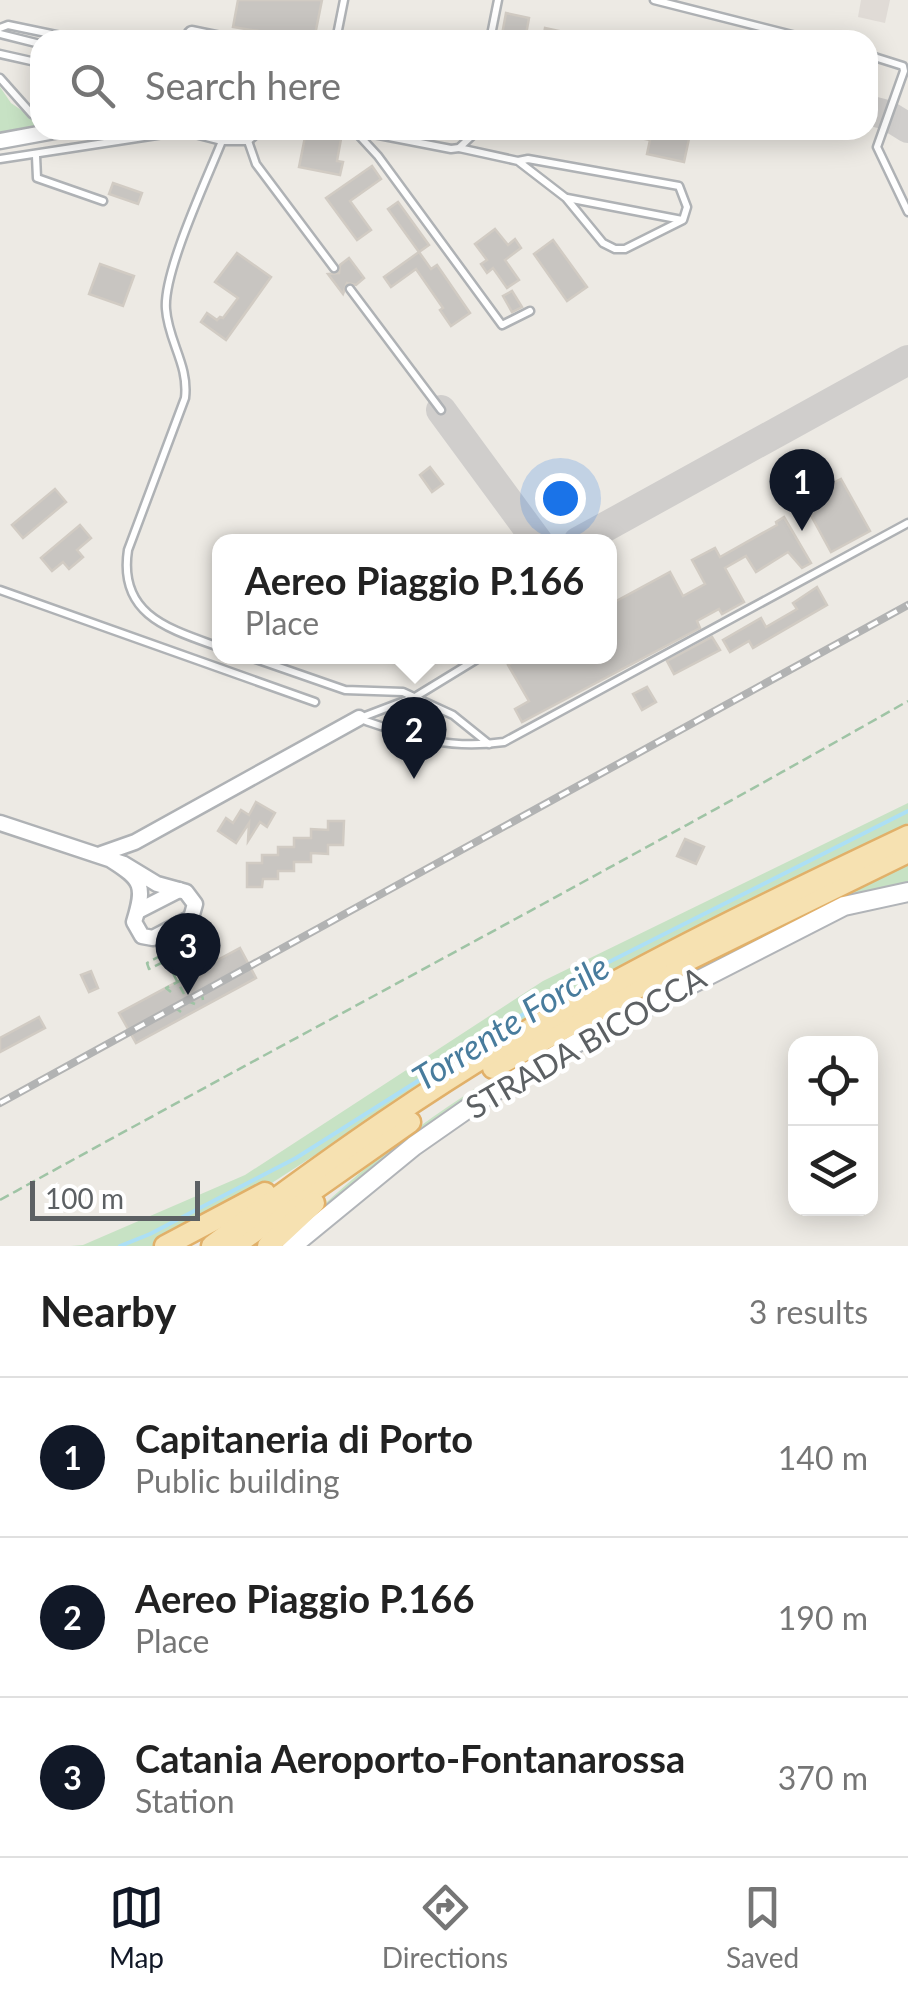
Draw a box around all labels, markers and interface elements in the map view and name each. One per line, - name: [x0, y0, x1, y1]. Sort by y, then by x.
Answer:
- search box: [30, 30, 878, 140]
- icon: search: [65, 58, 120, 113]
- text: Search here: [145, 62, 341, 108]
- pin: 1: [770, 448, 834, 531]
- your location: [535, 473, 586, 524]
- popup: [212, 534, 617, 664]
- text: Aereo Piaggio P.166: [245, 557, 584, 603]
- text: Place: [245, 603, 319, 642]
- pin: 2: [382, 696, 446, 779]
- pin: 3: [156, 912, 220, 995]
- water label: Torrente Forcile: [404, 944, 616, 1098]
- street label: STRADA BICOCCA: [458, 957, 712, 1126]
- map controls: [788, 1036, 878, 1216]
- button: locate: [788, 1036, 878, 1126]
- button: layers: [788, 1126, 878, 1216]
- scale bar: [30, 1176, 200, 1220]
- text: 100 m: [45, 1181, 124, 1215]
- text: Nearby: [40, 1286, 177, 1336]
- text: 3 results: [749, 1292, 868, 1331]
- text: Capitaneria di Porto: [135, 1415, 473, 1461]
- text: 1: [63, 1438, 82, 1477]
- text: 140 m: [778, 1438, 868, 1477]
- text: Public building: [135, 1461, 340, 1500]
- text: Aereo Piaggio P.166: [135, 1575, 474, 1621]
- text: 2: [63, 1598, 82, 1637]
- text: 190 m: [778, 1598, 868, 1637]
- text: Place: [135, 1621, 209, 1660]
- text: Catania Aeroporto-Fontanarossa: [135, 1735, 685, 1781]
- text: 3: [63, 1758, 82, 1797]
- text: 370 m: [778, 1758, 868, 1797]
- text: Station: [135, 1781, 235, 1820]
- tab: Map: [109, 1880, 164, 1974]
- tab: Directions: [382, 1880, 508, 1974]
- tab: Saved: [726, 1880, 799, 1974]

